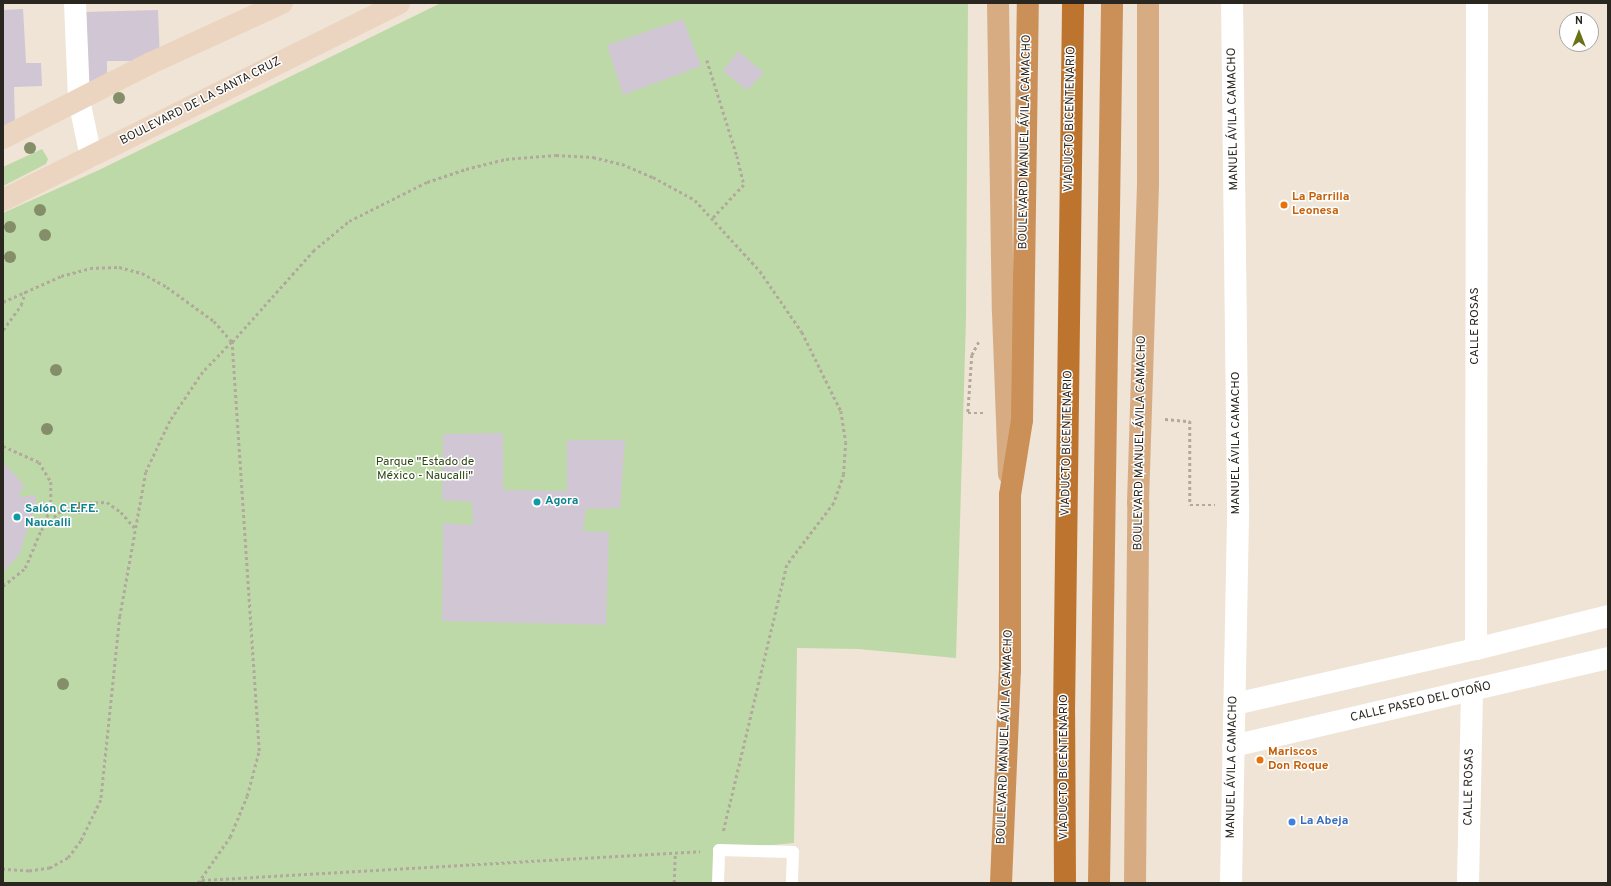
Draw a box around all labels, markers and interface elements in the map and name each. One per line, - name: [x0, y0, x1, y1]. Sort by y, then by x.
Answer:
- north arrow: [1559, 12, 1599, 52]
- text: N: [1575, 14, 1583, 28]
- street label: BOULEVARD MANUEL ÁVILA CAMACHO: [1017, 34, 1035, 250]
- street label: VIADUCTO BICENTENARIO: [1063, 46, 1079, 192]
- street label: MANUEL ÁVILA CAMACHO: [1226, 47, 1242, 191]
- street label: BOULEVARD DE LA SANTA CRUZ: [118, 55, 284, 149]
- place label: La Parrilla Leonesa: [1292, 191, 1349, 219]
- marker: La Parrilla Leonesa: [1279, 200, 1289, 210]
- street label: CALLE ROSAS: [1469, 287, 1483, 365]
- street label: BOULEVARD MANUEL ÁVILA CAMACHO: [1132, 335, 1150, 551]
- street label: VIADUCTO BICENTENARIO: [1060, 370, 1076, 516]
- street label: MANUEL ÁVILA CAMACHO: [1230, 371, 1244, 515]
- park label: Parque "Estado de México - Naucalli": [376, 456, 474, 484]
- place label: Agora: [545, 495, 579, 509]
- marker: Agora: [532, 497, 542, 507]
- place label: Salón C.E.F.E. Naucalli: [25, 503, 98, 531]
- marker: Salón C.E.F.E. Naucalli: [12, 512, 22, 522]
- street label: BOULEVARD MANUEL ÁVILA CAMACHO: [995, 629, 1017, 845]
- street label: CALLE PASEO DEL OTOÑO: [1349, 680, 1493, 726]
- street label: VIADUCTO BICENTENARIO: [1058, 694, 1072, 840]
- street label: MANUEL ÁVILA CAMACHO: [1225, 695, 1241, 839]
- place label: Mariscos Don Roque: [1268, 746, 1329, 774]
- street label: CALLE ROSAS: [1462, 748, 1478, 826]
- marker: Mariscos Don Roque: [1255, 755, 1265, 765]
- place label: La Abeja: [1300, 815, 1349, 829]
- marker: La Abeja: [1287, 817, 1297, 827]

